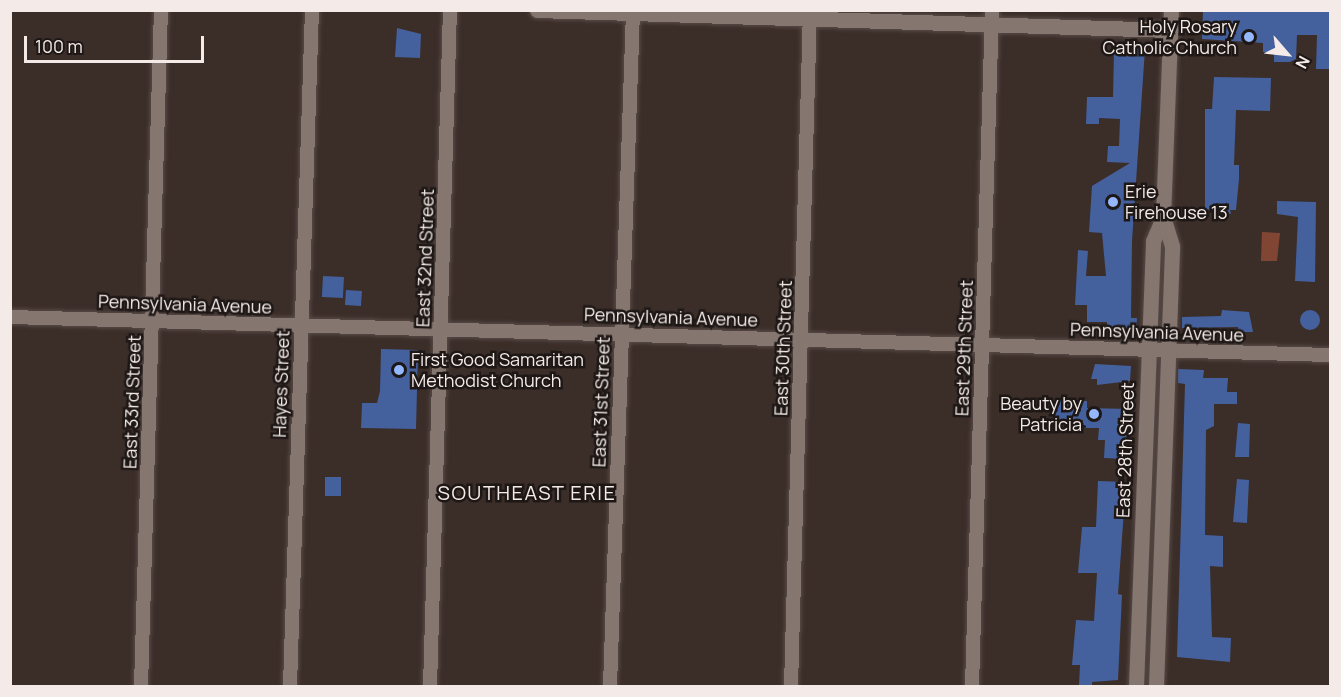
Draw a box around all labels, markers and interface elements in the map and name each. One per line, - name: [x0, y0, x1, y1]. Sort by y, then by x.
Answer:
- place label: Holy Rosary Catholic Church: [1102, 16, 1237, 58]
- scale bar: [27, 24, 207, 62]
- north arrow: [1257, 24, 1317, 84]
- marker: Holy Rosary Catholic Church: [1242, 30, 1256, 44]
- text: 100 m: [35, 34, 83, 58]
- text: N: [1290, 52, 1315, 73]
- place label: Erie Firehouse 13: [1125, 181, 1228, 224]
- street label: East 32nd Street: [412, 188, 438, 328]
- marker: Erie Firehouse 13: [1106, 195, 1120, 209]
- street label: East 30th Street: [770, 280, 796, 416]
- street label: East 29th Street: [951, 280, 977, 416]
- street label: Pennsylvania Avenue: [98, 290, 272, 318]
- street label: Pennsylvania Avenue: [584, 303, 758, 331]
- street label: Pennsylvania Avenue: [1070, 318, 1244, 346]
- street label: Hayes Street: [268, 330, 294, 438]
- street label: East 33rd Street: [119, 335, 145, 469]
- street label: East 31st Street: [588, 336, 614, 468]
- place label: First Good Samaritan Methodist Church: [411, 349, 584, 392]
- marker: First Good Samaritan Methodist Church: [392, 363, 406, 377]
- street label: East 28th Street: [1112, 382, 1138, 518]
- place label: Beauty by Patricia: [1000, 393, 1082, 436]
- marker: Beauty by Patricia: [1087, 407, 1101, 421]
- district label: SOUTHEAST ERIE: [437, 480, 617, 504]

